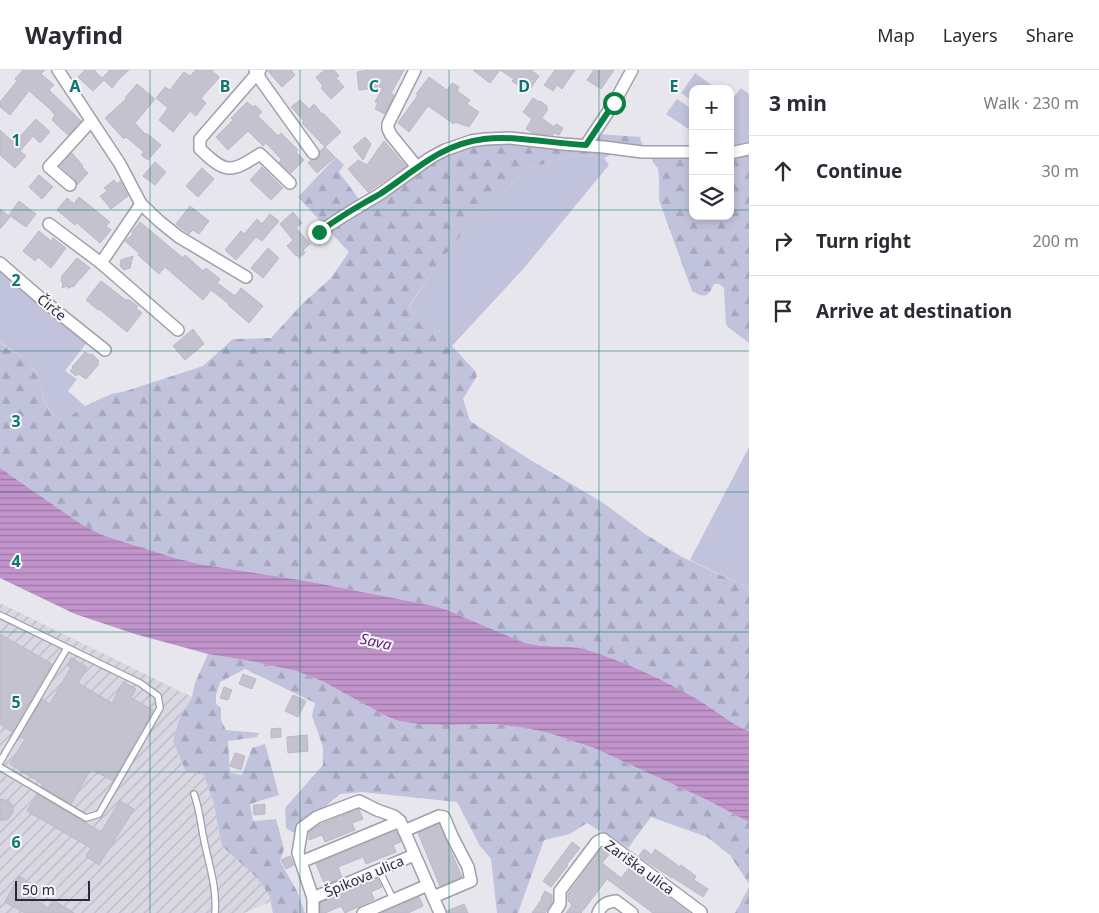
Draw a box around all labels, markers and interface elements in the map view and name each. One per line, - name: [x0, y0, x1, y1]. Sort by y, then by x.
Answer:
- text: Wayfind: [25, 18, 123, 51]
- text: Map: [877, 23, 915, 47]
- text: Layers: [943, 23, 998, 47]
- text: Share: [1026, 23, 1074, 47]
- text: A: [69, 75, 81, 97]
- text: B: [220, 75, 230, 97]
- text: C: [369, 75, 379, 97]
- text: D: [518, 75, 530, 97]
- text: E: [670, 75, 679, 97]
- map controls: [689, 85, 734, 220]
- button: +: [689, 85, 734, 130]
- text: 3 min: [769, 89, 827, 117]
- route start: [603, 92, 626, 115]
- text: Walk · 230 m: [984, 92, 1079, 114]
- text: 1: [11, 129, 21, 151]
- button: −: [689, 130, 734, 175]
- icon: ahead: [769, 157, 797, 185]
- text: Continue: [816, 158, 902, 184]
- text: 30 m: [1042, 160, 1079, 182]
- button: layers: [689, 175, 734, 220]
- route end: [308, 221, 331, 244]
- icon: right: [769, 227, 797, 255]
- text: Turn right: [816, 228, 911, 254]
- text: 200 m: [1032, 230, 1079, 252]
- text: 2: [11, 269, 21, 291]
- street label: Čirče: [33, 289, 71, 325]
- icon: arrive: [769, 297, 797, 325]
- text: Arrive at destination: [816, 298, 1012, 324]
- text: 3: [11, 410, 21, 432]
- text: 4: [11, 550, 21, 572]
- water label: Sava: [358, 628, 394, 654]
- text: 5: [11, 691, 21, 713]
- text: 6: [11, 831, 21, 853]
- street label: Zariška ulica: [601, 835, 679, 899]
- street label: Špikova ulica: [321, 851, 407, 901]
- scale bar: [15, 878, 90, 901]
- text: 50 m: [22, 880, 55, 899]

